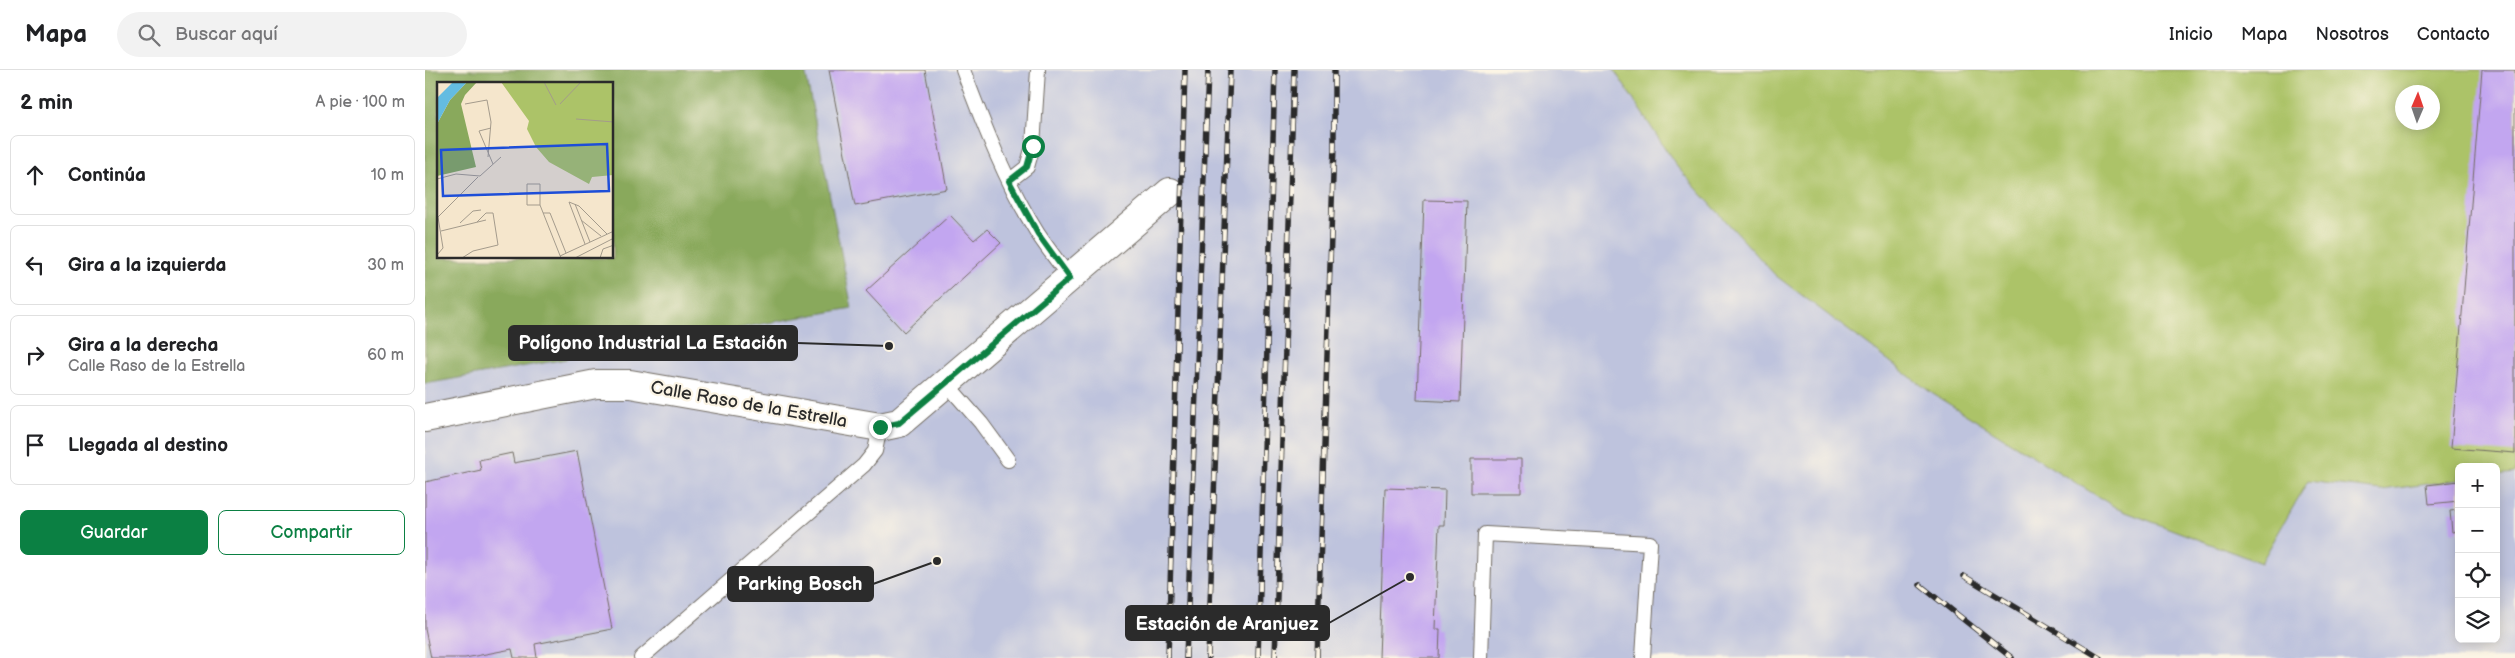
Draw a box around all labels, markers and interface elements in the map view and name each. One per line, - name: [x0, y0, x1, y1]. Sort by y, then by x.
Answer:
- search box: [117, 12, 467, 57]
- text: Mapa: [25, 20, 87, 49]
- icon: search: [135, 21, 163, 49]
- text: Buscar aquí: [175, 23, 278, 46]
- text: Inicio: [2169, 24, 2213, 45]
- text: Mapa: [2241, 24, 2287, 45]
- text: Nosotros: [2315, 24, 2389, 45]
- text: Contacto: [2417, 24, 2490, 45]
- inset map: [437, 82, 614, 259]
- north arrow: [2395, 85, 2440, 130]
- text: 2 min: [20, 90, 73, 115]
- text: A pie · 100 m: [315, 93, 405, 112]
- route start: [1022, 135, 1045, 158]
- icon: ahead: [21, 161, 49, 189]
- text: Continúa: [68, 164, 146, 187]
- text: 10 m: [371, 166, 404, 185]
- icon: left: [21, 251, 49, 279]
- text: Gira a la izquierda: [68, 254, 226, 277]
- text: 30 m: [367, 256, 404, 275]
- callout: Polígono Industrial La Estación: [509, 326, 797, 360]
- text: Polígono Industrial La Estación: [519, 332, 787, 355]
- text: Gira a la derecha: [68, 334, 218, 357]
- icon: right: [21, 341, 49, 369]
- text: 60 m: [367, 346, 404, 365]
- text: Calle Raso de la Estrella: [68, 357, 245, 376]
- street label: Calle Raso de la Estrella: [649, 377, 849, 432]
- route end: [869, 416, 892, 439]
- icon: arrive: [21, 431, 49, 459]
- text: Llegada al destino: [68, 434, 228, 457]
- map controls: [2455, 463, 2500, 643]
- button: +: [2455, 463, 2500, 508]
- button: −: [2455, 508, 2500, 553]
- button: Guardar: [20, 510, 208, 555]
- button: Compartir: [218, 510, 405, 555]
- button: locate: [2455, 553, 2500, 598]
- callout: Parking Bosch: [728, 567, 873, 601]
- text: Parking Bosch: [738, 573, 862, 596]
- button: layers: [2455, 598, 2500, 643]
- callout: Estación de Aranjuez: [1126, 606, 1329, 640]
- text: Estación de Aranjuez: [1135, 613, 1319, 636]

